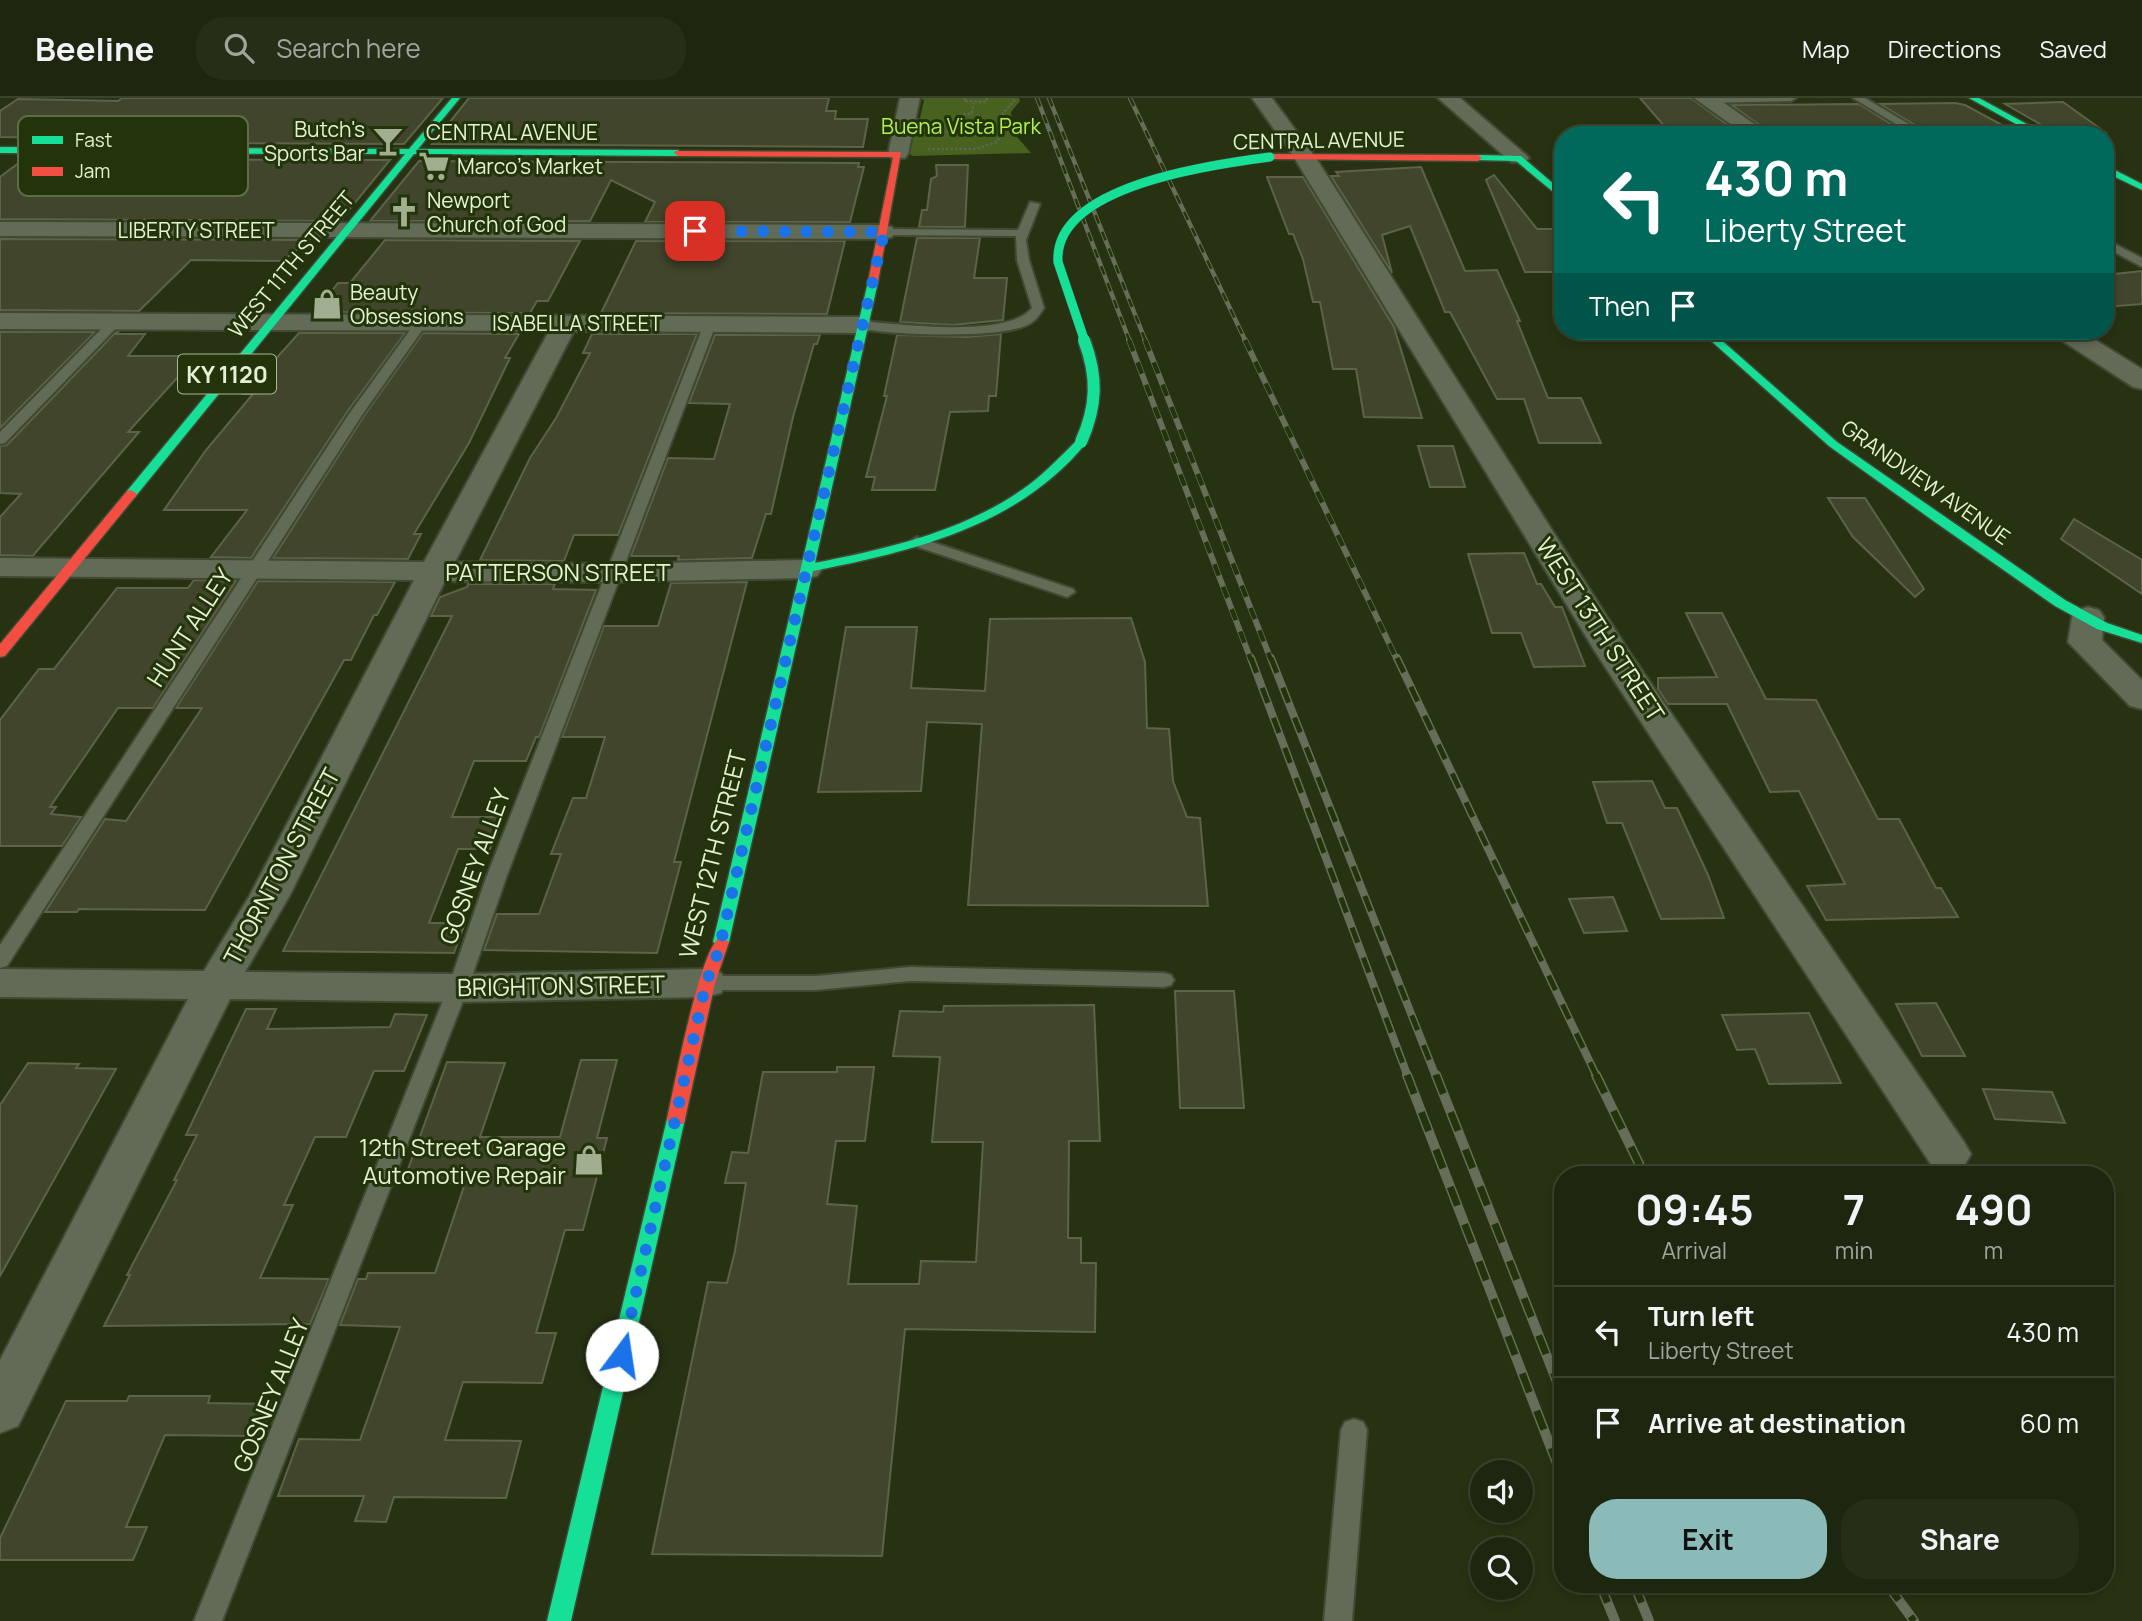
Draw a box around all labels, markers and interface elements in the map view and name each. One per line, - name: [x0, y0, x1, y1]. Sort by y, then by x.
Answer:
- search box: [196, 17, 686, 80]
- text: Beeline: [35, 26, 154, 71]
- icon: search: [220, 29, 258, 67]
- text: Search here: [276, 30, 421, 66]
- text: Map: [1802, 32, 1850, 65]
- text: Directions: [1888, 32, 2001, 65]
- text: Saved: [2039, 32, 2107, 65]
- park label: Buena Vista Park: [881, 112, 1042, 140]
- place label: Butch's Sports Bar: [264, 115, 365, 167]
- legend: [18, 116, 248, 196]
- street label: CENTRAL AVENUE: [426, 118, 598, 146]
- bar icon: Butch's Sports Bar: [371, 124, 405, 158]
- street label: CENTRAL AVENUE: [1233, 125, 1405, 155]
- text: Fast: [75, 127, 112, 153]
- text: 430 m: [1704, 144, 1848, 211]
- supermarket icon: Marco's Market: [417, 149, 451, 183]
- place label: Marco's Market: [457, 152, 603, 180]
- icon: left: [1589, 154, 1680, 245]
- text: Jam: [75, 158, 110, 184]
- street label: WEST 11TH STREET: [222, 185, 361, 343]
- place label: Newport Church of God: [427, 186, 566, 238]
- church icon: Newport Church of God: [387, 195, 421, 229]
- pin: [665, 201, 725, 261]
- text: Liberty Street: [1704, 208, 1907, 252]
- icon: arrive: [676, 212, 714, 250]
- street label: LIBERTY STREET: [117, 216, 275, 244]
- place label: Beauty Obsessions: [350, 278, 464, 330]
- shop icon: Beauty Obsessions: [310, 287, 344, 321]
- icon: arrive: [1664, 287, 1702, 325]
- text: Then: [1589, 288, 1650, 324]
- street label: ISABELLA STREET: [492, 309, 663, 337]
- road number: KY 1120: [178, 354, 276, 394]
- street label: GRANDVIEW AVENUE: [1836, 413, 2016, 551]
- street label: WEST 13TH STREET: [1529, 531, 1673, 728]
- street label: PATTERSON STREET: [445, 555, 671, 588]
- street label: HUNT ALLEY: [138, 561, 240, 693]
- street label: WEST 12TH STREET: [670, 746, 754, 961]
- street label: THORNTON STREET: [215, 761, 347, 970]
- street label: GOSNEY ALLEY: [431, 783, 518, 948]
- street label: BRIGHTON STREET: [457, 967, 666, 1003]
- place label: 12th Street Garage Automotive Repair: [359, 1130, 566, 1191]
- shop icon: 12th Street Garage Automotive Repair: [572, 1143, 606, 1177]
- text: 09:45: [1635, 1180, 1754, 1238]
- text: 7: [1843, 1180, 1865, 1238]
- text: 490: [1955, 1180, 2033, 1238]
- text: Arrival: [1662, 1234, 1727, 1266]
- text: min: [1835, 1234, 1873, 1266]
- text: m: [1984, 1234, 2003, 1266]
- text: Turn left: [1648, 1298, 1755, 1334]
- street label: GOSNEY ALLEY: [224, 1313, 316, 1477]
- icon: left: [1589, 1313, 1627, 1351]
- text: 430 m: [2006, 1314, 2079, 1350]
- position arrow: [585, 1318, 659, 1392]
- text: Liberty Street: [1648, 1334, 1794, 1366]
- icon: arrive: [1589, 1404, 1627, 1442]
- text: Arrive at destination: [1648, 1405, 1906, 1441]
- text: 60 m: [2020, 1405, 2079, 1441]
- map controls: [1470, 1460, 1533, 1600]
- button: sound: [1470, 1460, 1533, 1523]
- button: Exit: [1589, 1499, 1827, 1579]
- button: Share: [1841, 1499, 2079, 1579]
- button: search: [1470, 1537, 1533, 1600]

